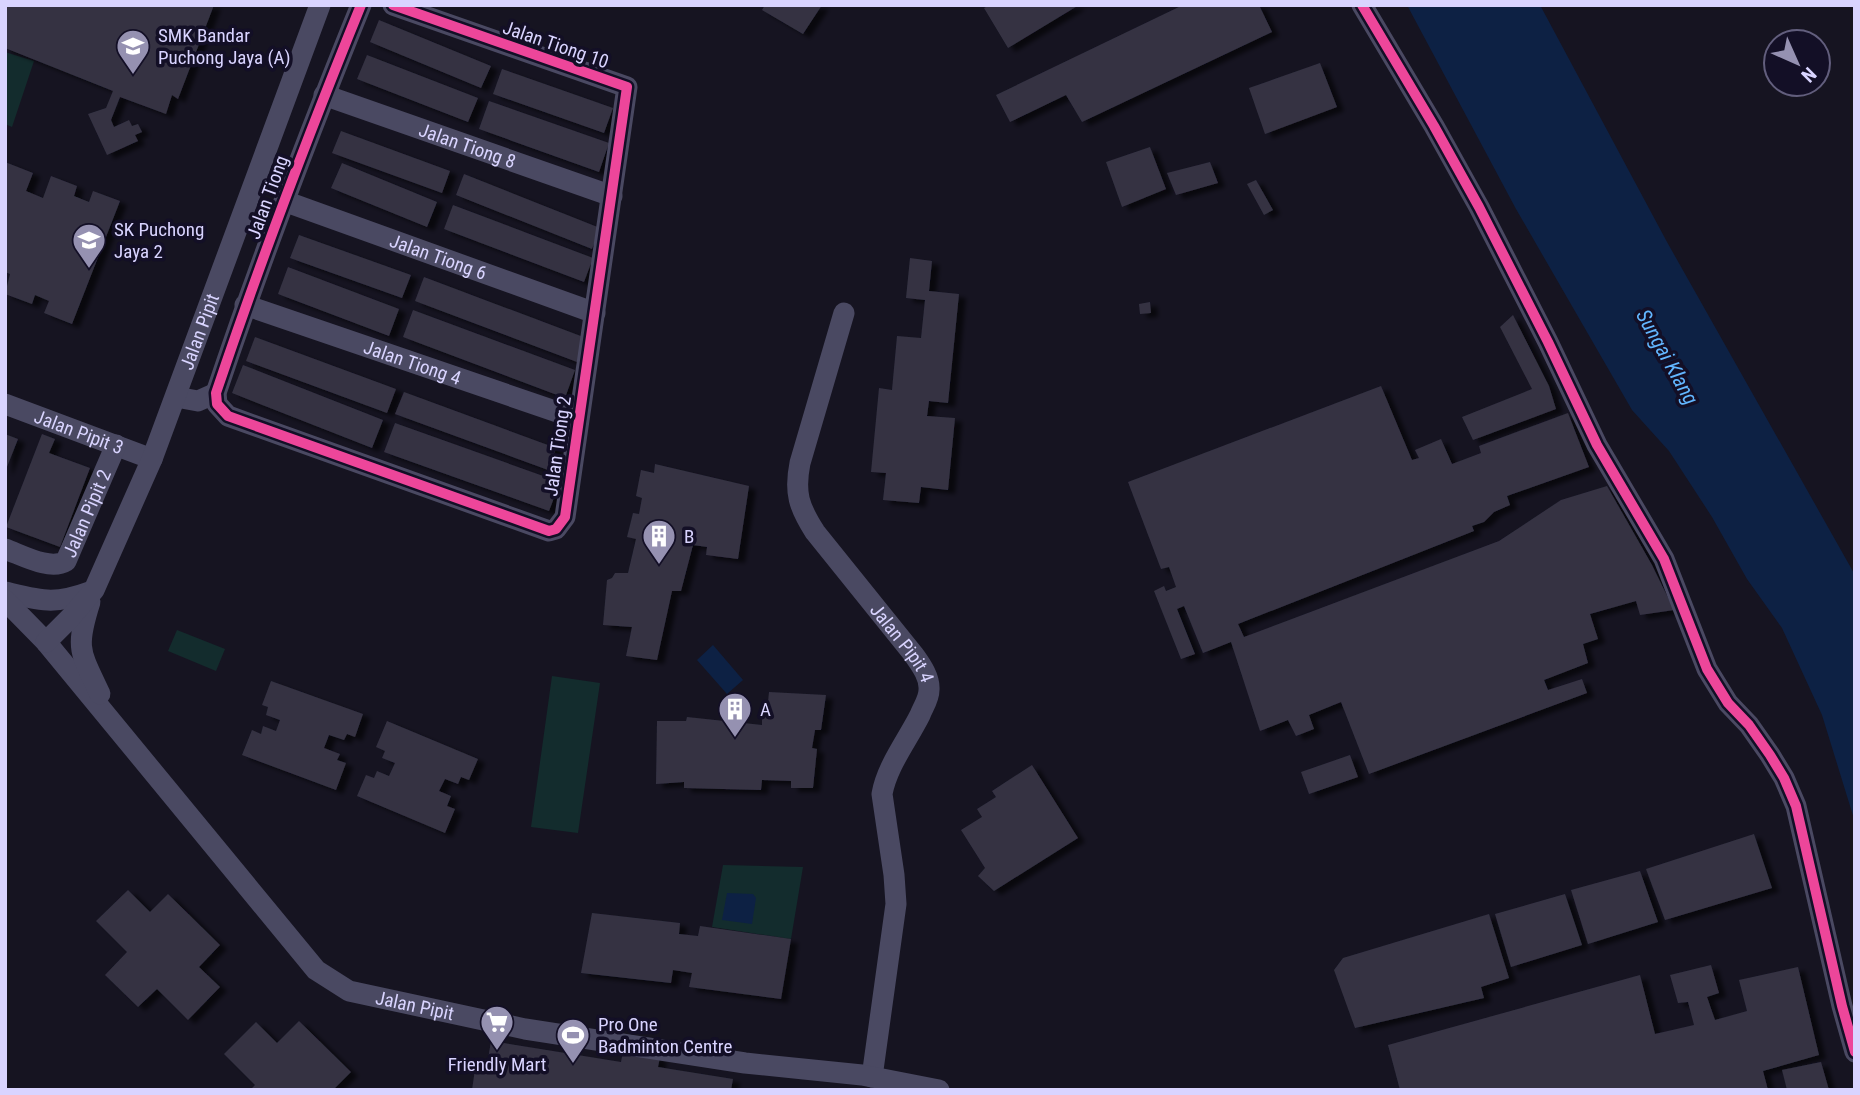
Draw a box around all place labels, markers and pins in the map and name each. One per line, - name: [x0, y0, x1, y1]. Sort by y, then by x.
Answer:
- place label: SMK Bandar Puchong Jaya (A): [158, 24, 291, 69]
- school or university icon: SMK Bandar Puchong Jaya (A): [114, 27, 152, 76]
- place label: SK Puchong Jaya 2: [114, 218, 204, 263]
- school or university icon: SK Puchong Jaya 2: [70, 221, 108, 270]
- building icon: B: [640, 517, 678, 566]
- place label: B: [684, 525, 694, 548]
- building icon: A: [716, 690, 754, 739]
- place label: A: [760, 698, 771, 721]
- supermarket icon: Friendly Mart: [478, 1003, 516, 1052]
- place label: Pro One Badminton Centre: [598, 1013, 732, 1058]
- sports icon: Pro One Badminton Centre: [554, 1016, 592, 1065]
- place label: Friendly Mart: [448, 1053, 546, 1076]

